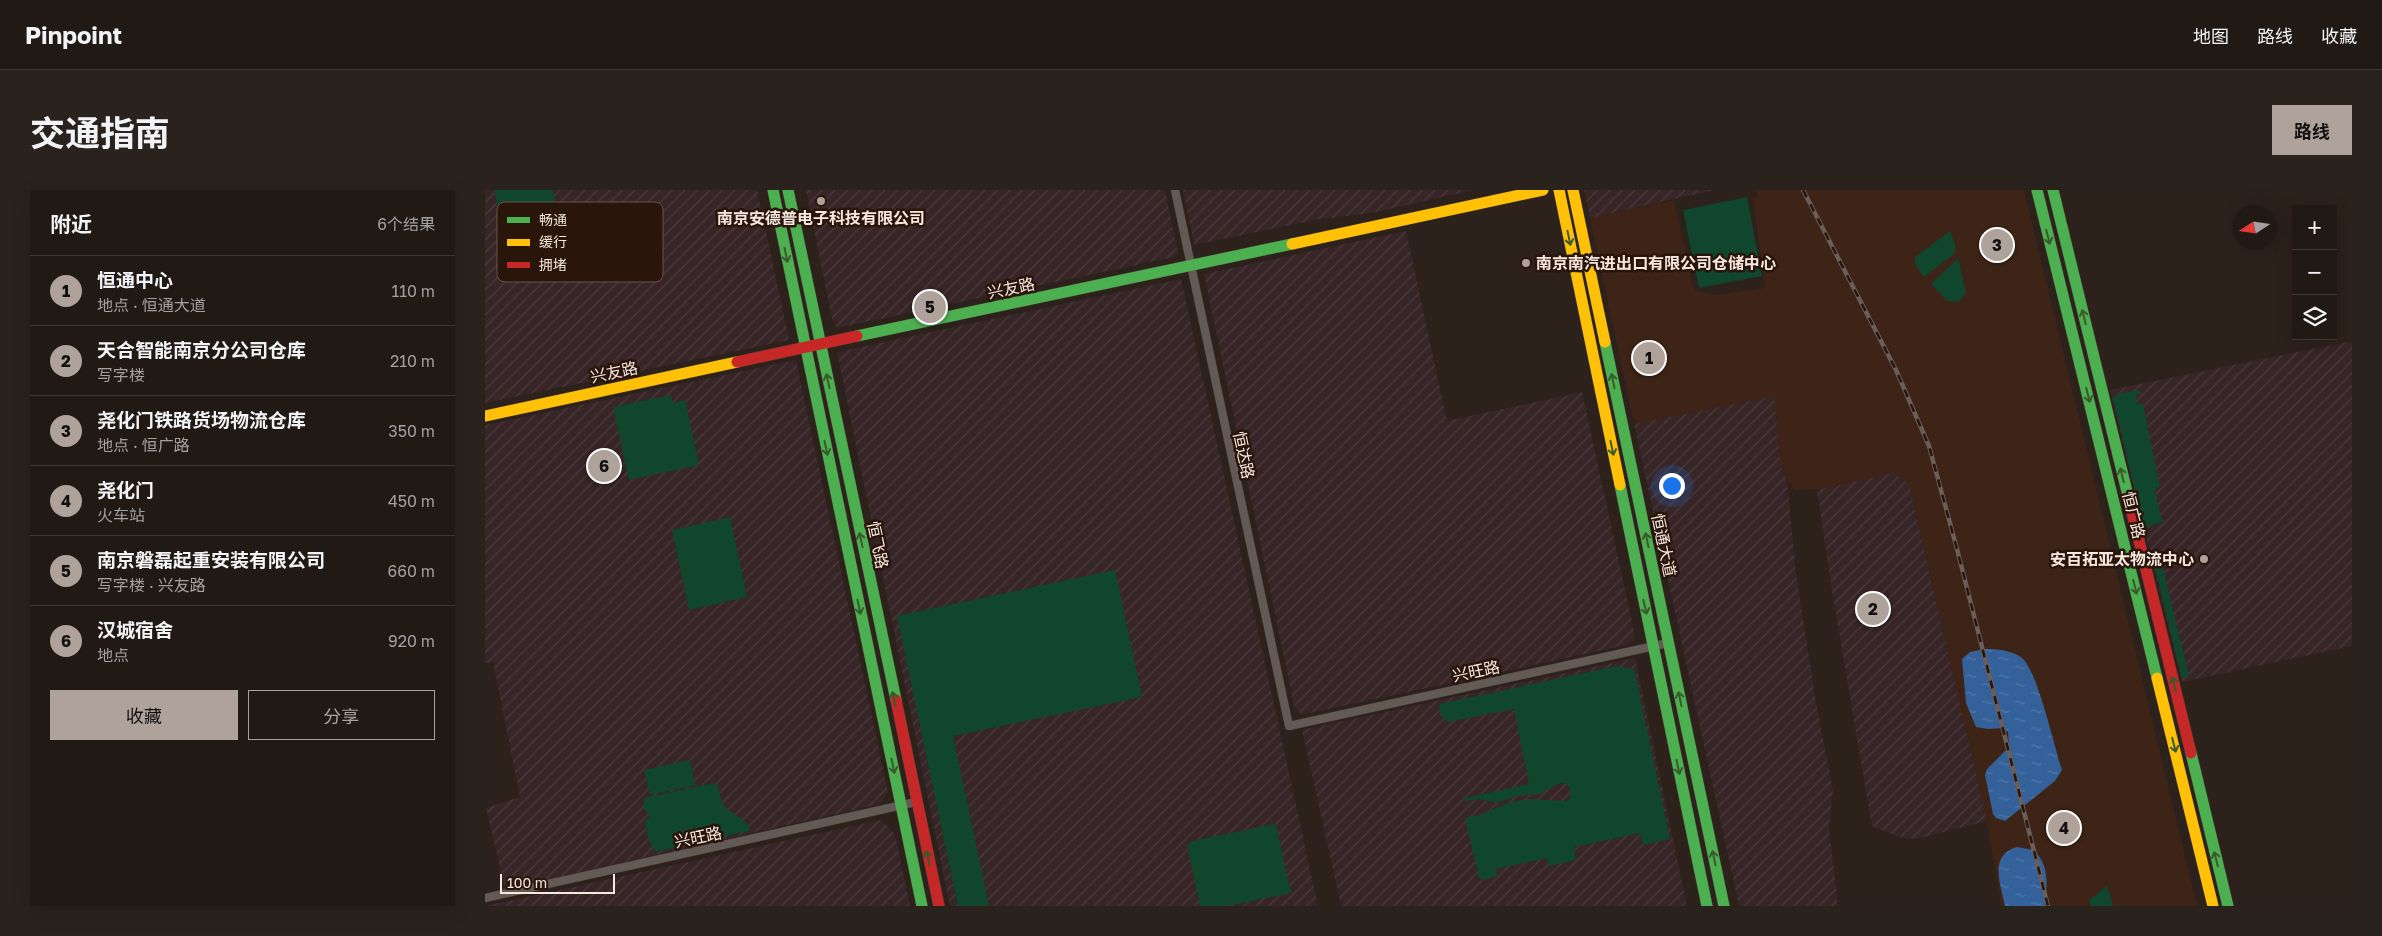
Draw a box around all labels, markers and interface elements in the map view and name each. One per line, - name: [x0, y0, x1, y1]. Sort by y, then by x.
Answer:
- text: Pinpoint: [25, 20, 122, 49]
- text: 地图: [2193, 25, 2229, 47]
- text: 路线: [2257, 25, 2293, 47]
- text: 收藏: [2321, 25, 2357, 47]
- button: 路线: [2272, 105, 2352, 155]
- text: 交通指南: [30, 112, 170, 154]
- marker: 南京安德普电子科技有限公司: [815, 195, 827, 207]
- legend: [497, 202, 663, 282]
- north arrow: [2232, 205, 2277, 250]
- map controls: [2292, 205, 2337, 340]
- button: +: [2292, 205, 2337, 250]
- place label: 南京安德普电子科技有限公司: [717, 208, 925, 228]
- text: 附近: [50, 211, 92, 237]
- text: 畅通: [539, 211, 567, 228]
- text: 6个结果: [377, 214, 435, 234]
- pin: 3: [1981, 226, 2013, 264]
- one-way arrow: [1564, 229, 1574, 245]
- one-way arrow: [2044, 229, 2054, 245]
- text: 缓行: [539, 233, 567, 250]
- one-way arrow: [782, 246, 791, 262]
- button: −: [2292, 250, 2337, 295]
- place label: 南京南汽进出口有限公司仓储中心: [1536, 253, 1776, 273]
- text: 拥堵: [539, 256, 567, 273]
- marker: 南京南汽进出口有限公司仓储中心: [1520, 257, 1532, 269]
- text: 恒通中心: [97, 268, 173, 291]
- street label: 兴友路: [985, 273, 1037, 303]
- text: 1: [62, 281, 70, 301]
- text: 110 m: [391, 281, 435, 301]
- pin: 5: [914, 288, 946, 326]
- text: 地点 · 恒通大道: [97, 295, 206, 315]
- button: layers: [2292, 295, 2337, 340]
- one-way arrow: [2079, 310, 2088, 326]
- text: 天合智能南京分公司仓库: [97, 338, 306, 361]
- pin: 1: [1633, 339, 1665, 377]
- text: 2: [61, 351, 71, 371]
- text: 210 m: [390, 351, 435, 371]
- street label: 兴友路: [588, 357, 640, 387]
- text: 写字楼: [97, 365, 145, 385]
- one-way arrow: [823, 374, 832, 390]
- one-way arrow: [1608, 374, 1617, 390]
- one-way arrow: [2083, 387, 2093, 403]
- text: 尧化门铁路货场物流仓库: [97, 408, 306, 431]
- text: 3: [61, 421, 71, 441]
- text: 350 m: [388, 421, 435, 441]
- street label: 恒达路: [1229, 429, 1259, 481]
- text: 地点 · 恒广路: [97, 435, 190, 455]
- one-way arrow: [822, 440, 832, 456]
- one-way arrow: [1608, 440, 1617, 456]
- pin: 6: [588, 447, 620, 485]
- one-way arrow: [2117, 468, 2126, 484]
- your location: [1659, 473, 1685, 499]
- text: 尧化门: [97, 478, 154, 501]
- street label: 恒广路: [2118, 489, 2150, 541]
- text: 4: [61, 491, 71, 511]
- text: 450 m: [388, 491, 435, 511]
- text: 火车站: [97, 505, 145, 525]
- street label: 恒通大道: [1648, 512, 1680, 578]
- street label: 恒飞路: [863, 519, 893, 571]
- one-way arrow: [856, 533, 865, 549]
- one-way arrow: [1641, 533, 1651, 549]
- text: 南京磐磊起重安装有限公司: [97, 548, 325, 571]
- place label: 安百拓亚太物流中心: [2050, 549, 2194, 569]
- marker: 安百拓亚太物流中心: [2198, 553, 2210, 565]
- text: 5: [61, 561, 71, 581]
- text: 660 m: [388, 561, 435, 581]
- text: 写字楼 · 兴友路: [97, 575, 206, 595]
- one-way arrow: [2131, 578, 2140, 594]
- pin: 2: [1857, 590, 1889, 628]
- one-way arrow: [855, 599, 864, 615]
- one-way arrow: [1641, 599, 1650, 615]
- text: 汉城宿舍: [97, 618, 173, 641]
- text: 6: [61, 631, 71, 651]
- text: 920 m: [388, 631, 435, 651]
- text: 地点: [97, 645, 129, 665]
- street label: 兴旺路: [1450, 656, 1502, 686]
- one-way arrow: [2168, 676, 2178, 692]
- button: 收藏: [50, 690, 238, 740]
- button: 分享: [248, 690, 435, 740]
- one-way arrow: [889, 692, 899, 708]
- one-way arrow: [1675, 692, 1684, 708]
- one-way arrow: [2170, 736, 2179, 752]
- one-way arrow: [889, 758, 898, 774]
- one-way arrow: [1673, 758, 1683, 774]
- pin: 4: [2048, 809, 2080, 847]
- street label: 兴旺路: [672, 822, 724, 852]
- one-way arrow: [923, 851, 933, 867]
- one-way arrow: [1709, 851, 1718, 867]
- one-way arrow: [2211, 851, 2220, 867]
- scale bar: [500, 871, 615, 894]
- text: 100 m: [507, 874, 547, 891]

